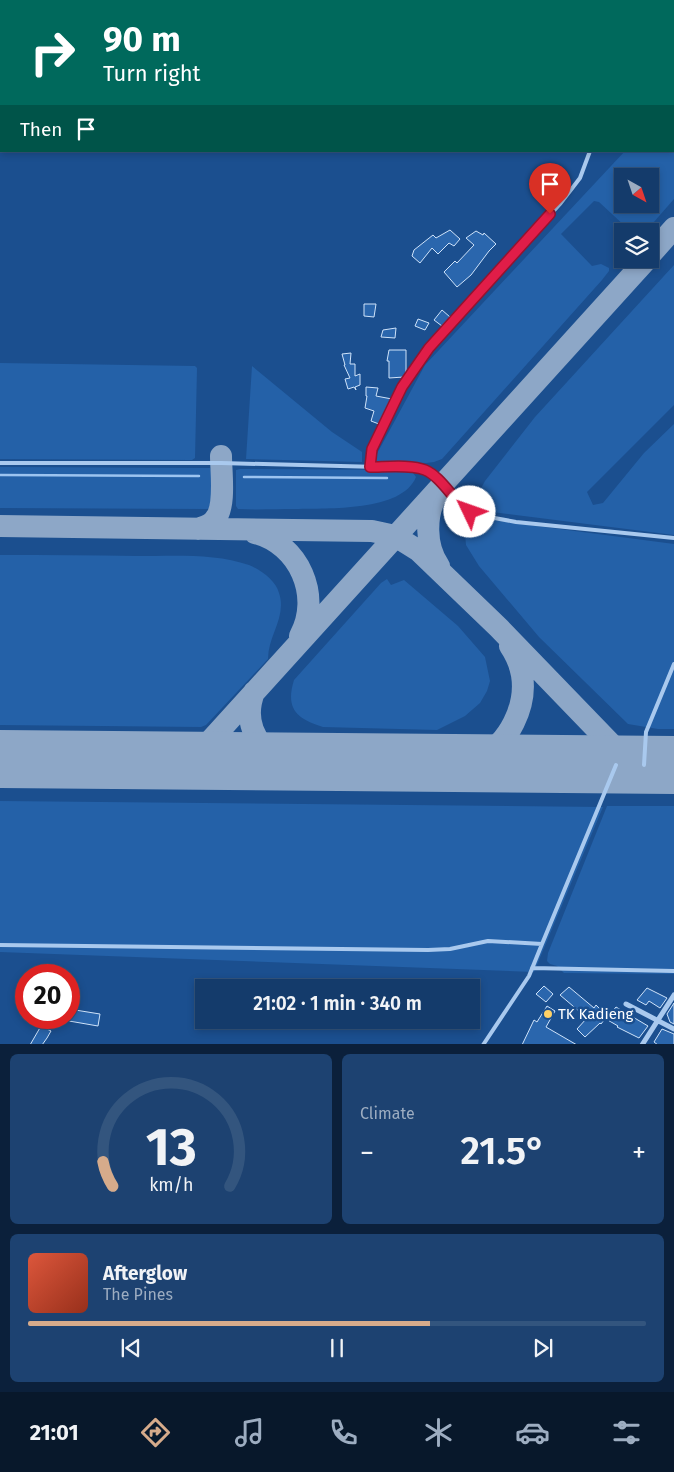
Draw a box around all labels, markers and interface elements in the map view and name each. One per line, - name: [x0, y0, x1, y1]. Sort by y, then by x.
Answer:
- text: 90 m: [103, 18, 181, 60]
- icon: right: [20, 20, 85, 85]
- text: Turn right: [103, 60, 200, 87]
- icon: arrive: [72, 115, 100, 143]
- text: Then: [20, 118, 62, 141]
- pin: [529, 163, 571, 214]
- north arrow: [614, 168, 659, 212]
- map controls: [614, 168, 659, 268]
- icon: arrive: [536, 170, 564, 198]
- button: layers: [614, 223, 659, 268]
- position arrow: [443, 485, 495, 537]
- speed limit sign: 20: [15, 964, 80, 1029]
- text: 21:02 · 1 min · 340 m: [253, 992, 422, 1015]
- place label: TK Kadieng: [558, 1005, 634, 1023]
- marker: TK Kadieng: [542, 1008, 554, 1020]
- text: Climate: [360, 1104, 415, 1123]
- text: 13: [145, 1116, 197, 1179]
- text: 21.5°: [461, 1128, 545, 1174]
- text: −: [360, 1136, 374, 1169]
- text: +: [632, 1136, 646, 1169]
- text: km/h: [149, 1174, 193, 1196]
- text: Afterglow: [103, 1262, 187, 1285]
- text: The Pines: [103, 1285, 173, 1304]
- icon: previous: [117, 1334, 145, 1362]
- icon: pause: [323, 1334, 351, 1362]
- icon: next: [529, 1334, 557, 1362]
- icon: directions: [138, 1415, 173, 1450]
- icon: music: [232, 1415, 267, 1450]
- icon: phone: [326, 1415, 361, 1450]
- icon: climate: [421, 1415, 456, 1450]
- icon: car: [515, 1415, 550, 1450]
- icon: filters: [609, 1415, 644, 1450]
- text: 21:01: [30, 1419, 79, 1446]

